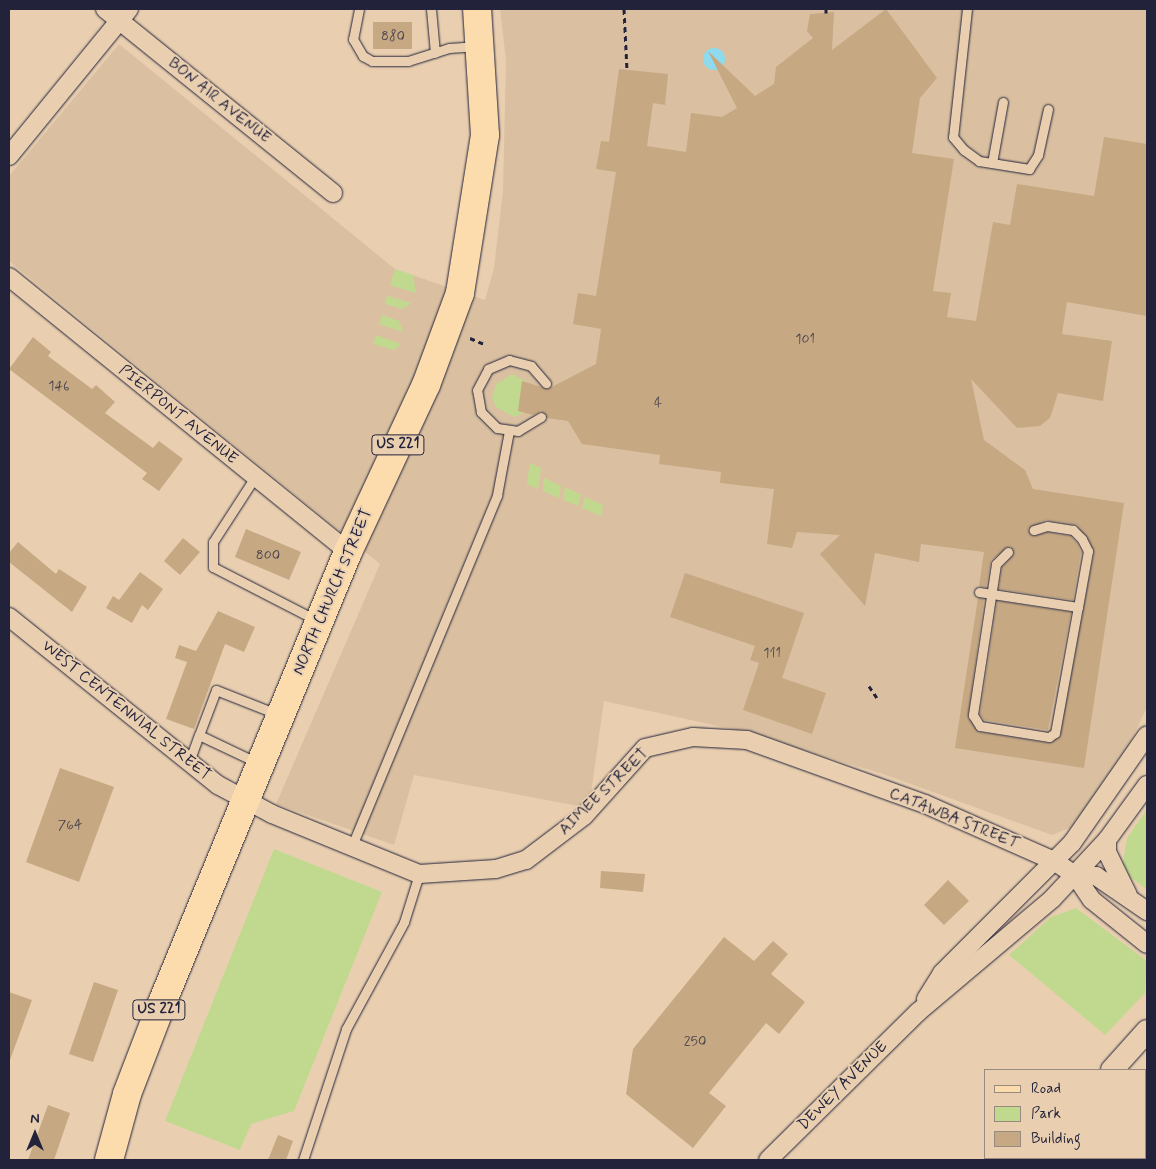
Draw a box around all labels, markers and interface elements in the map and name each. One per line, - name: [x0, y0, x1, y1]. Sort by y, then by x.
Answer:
- house number: 880: [381, 28, 405, 44]
- street label: BON AIR AVENUE: [162, 52, 276, 150]
- house number: 101: [795, 331, 815, 347]
- street label: PIERPONT AVENUE: [115, 361, 241, 469]
- house number: 146: [48, 378, 70, 394]
- house number: 4: [654, 395, 662, 411]
- road number: US 221: [370, 432, 426, 458]
- street label: NORTH CHURCH STREET: [289, 505, 377, 679]
- house number: 800: [256, 547, 280, 563]
- street label: WEST CENTENNIAL STREET: [38, 637, 214, 785]
- house number: 111: [763, 645, 781, 661]
- street label: AIMEE STREET: [555, 744, 653, 840]
- street label: CATAWBA STREET: [886, 784, 1022, 854]
- house number: 764: [58, 817, 82, 833]
- road number: US 221: [132, 998, 186, 1022]
- house number: 250: [684, 1033, 706, 1049]
- street label: DEWEY AVENUE: [794, 1037, 892, 1135]
- legend: [984, 1069, 1146, 1159]
- text: Road: [1031, 1079, 1061, 1099]
- text: Park: [1031, 1104, 1061, 1124]
- north arrow: [10, 1109, 60, 1159]
- text: N: [30, 1110, 40, 1128]
- text: Building: [1031, 1129, 1081, 1149]

